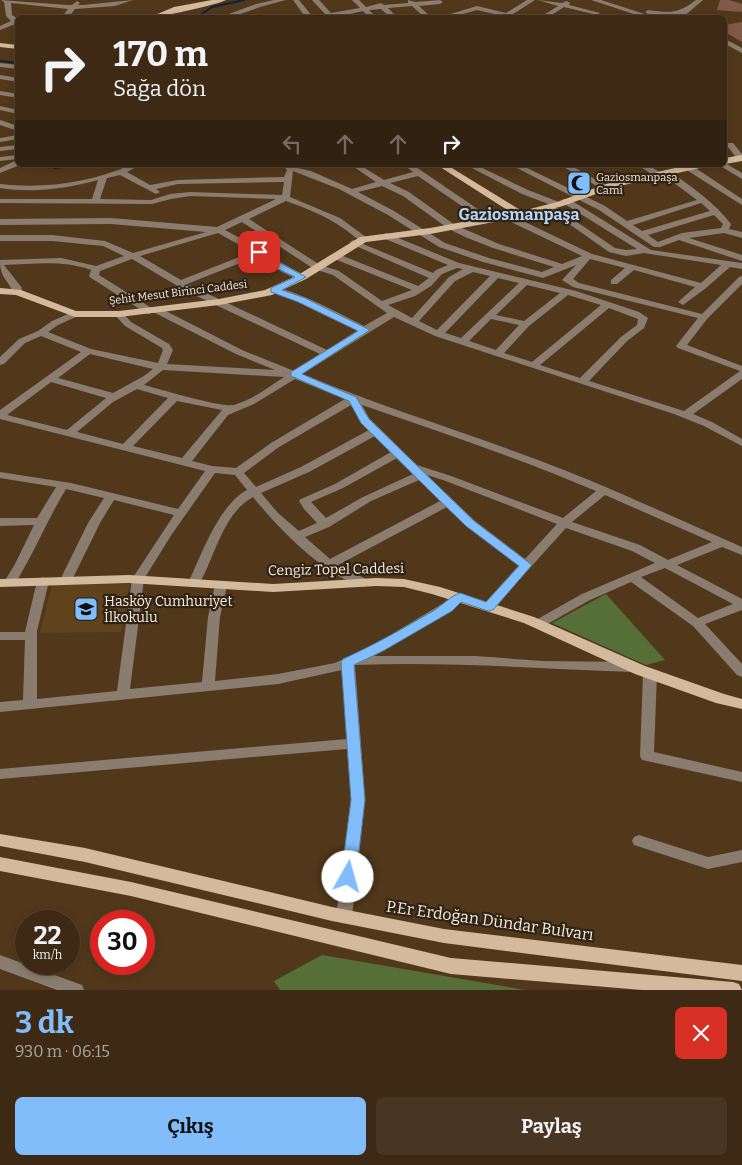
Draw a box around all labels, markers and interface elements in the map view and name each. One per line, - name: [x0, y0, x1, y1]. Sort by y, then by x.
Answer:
- text: 170 m: [113, 33, 208, 75]
- icon: right: [30, 35, 95, 100]
- text: Sağa dön: [113, 75, 206, 102]
- icon: left: [278, 130, 306, 158]
- icon: ahead: [331, 130, 359, 158]
- icon: ahead: [384, 130, 412, 158]
- icon: right: [437, 130, 465, 158]
- mosque icon: Gaziosmanpaşa Cami: [566, 170, 592, 196]
- place label: Gaziosmanpaşa Cami: [596, 171, 678, 197]
- district label: Gaziosmanpaşa: [459, 205, 579, 224]
- pin: [238, 231, 280, 273]
- icon: arrive: [245, 238, 273, 266]
- street label: Şehit Mesut Birinci Caddesi: [108, 277, 249, 307]
- street label: Cengiz Topel Caddesi: [268, 560, 404, 579]
- place label: Hasköy Cumhuriyet İlkokulu: [104, 593, 233, 626]
- school or university icon: Hasköy Cumhuriyet İlkokulu: [73, 596, 99, 622]
- position arrow: [321, 850, 373, 902]
- street label: P.Er Erdoğan Dündar Bulvarı: [385, 897, 595, 944]
- speed limit sign: 30: [90, 910, 155, 975]
- text: 22: [33, 921, 62, 951]
- text: km/h: [33, 948, 62, 962]
- text: 3 dk: [15, 1005, 74, 1041]
- button: close: [675, 1007, 727, 1059]
- text: 930 m · 06:15: [15, 1042, 110, 1061]
- button: Çıkış: [15, 1097, 366, 1155]
- button: Paylaş: [376, 1097, 727, 1155]

